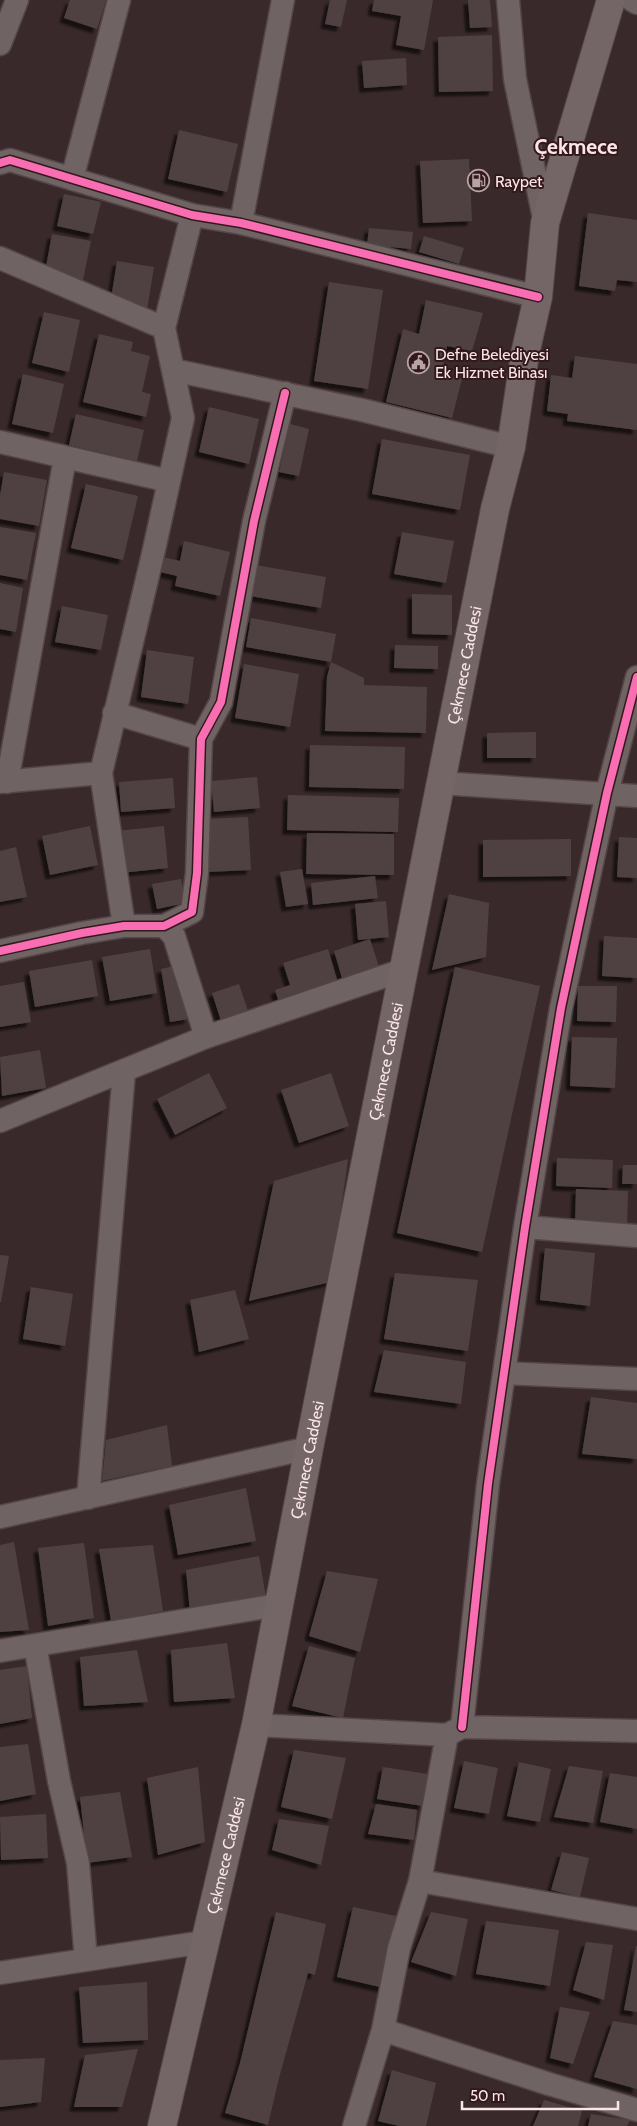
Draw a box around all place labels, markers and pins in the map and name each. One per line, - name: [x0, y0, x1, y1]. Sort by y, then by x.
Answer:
- fuel station icon: Raypet: [467, 169, 491, 193]
- place label: Raypet: [495, 172, 543, 191]
- place label: Defne Belediyesi Ek Hizmet Binası: [435, 345, 549, 382]
- public building icon: Defne Belediyesi Ek Hizmet Binası: [407, 351, 431, 375]

